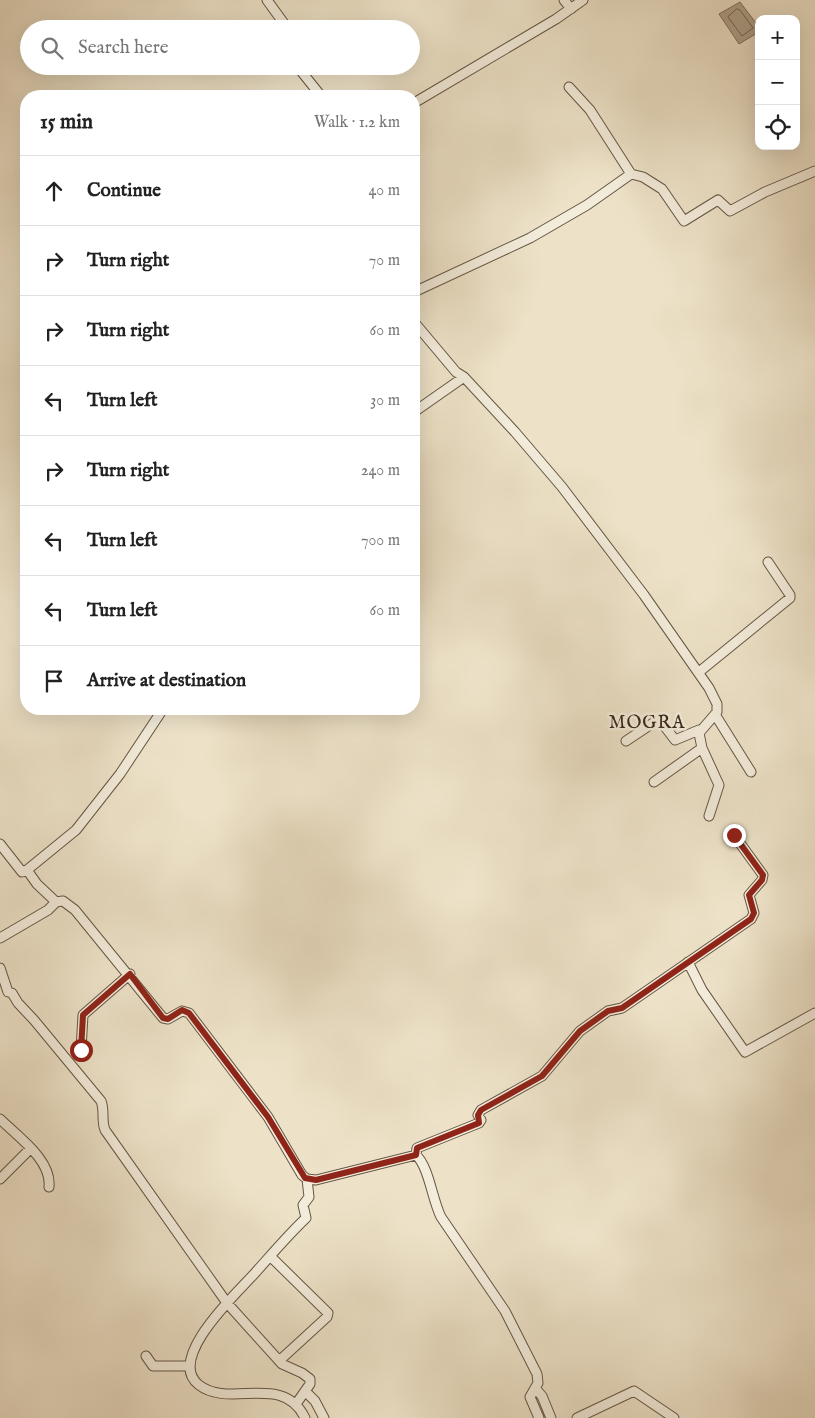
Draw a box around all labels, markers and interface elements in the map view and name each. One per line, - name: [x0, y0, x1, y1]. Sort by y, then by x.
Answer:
- map controls: [755, 15, 800, 150]
- button: +: [755, 15, 800, 60]
- search box: [20, 20, 420, 75]
- icon: search: [38, 34, 66, 62]
- text: Search here: [78, 36, 169, 60]
- button: −: [755, 60, 800, 105]
- button: locate: [755, 105, 800, 150]
- text: 15 min: [40, 109, 93, 136]
- text: Walk · 1.2 km: [314, 113, 400, 133]
- icon: ahead: [40, 177, 68, 205]
- text: Continue: [87, 179, 161, 203]
- text: 40 m: [368, 181, 400, 201]
- icon: right: [40, 247, 68, 275]
- text: Turn right: [87, 249, 169, 273]
- text: 70 m: [369, 251, 400, 271]
- icon: right: [40, 317, 68, 345]
- text: Turn right: [87, 319, 169, 343]
- text: 60 m: [370, 321, 400, 341]
- icon: left: [40, 387, 68, 415]
- text: Turn left: [87, 389, 158, 413]
- text: 30 m: [370, 391, 400, 411]
- icon: right: [40, 457, 68, 485]
- text: Turn right: [87, 459, 169, 483]
- text: 240 m: [361, 461, 400, 481]
- icon: left: [40, 527, 68, 555]
- text: Turn left: [87, 529, 158, 553]
- text: 700 m: [361, 531, 400, 551]
- icon: left: [40, 597, 68, 625]
- text: Turn left: [87, 599, 158, 623]
- text: 60 m: [370, 601, 400, 621]
- icon: arrive: [40, 667, 68, 695]
- text: Arrive at destination: [87, 669, 246, 693]
- district label: MOGRA: [609, 712, 685, 735]
- route end: [723, 824, 746, 847]
- route start: [70, 1039, 93, 1062]

